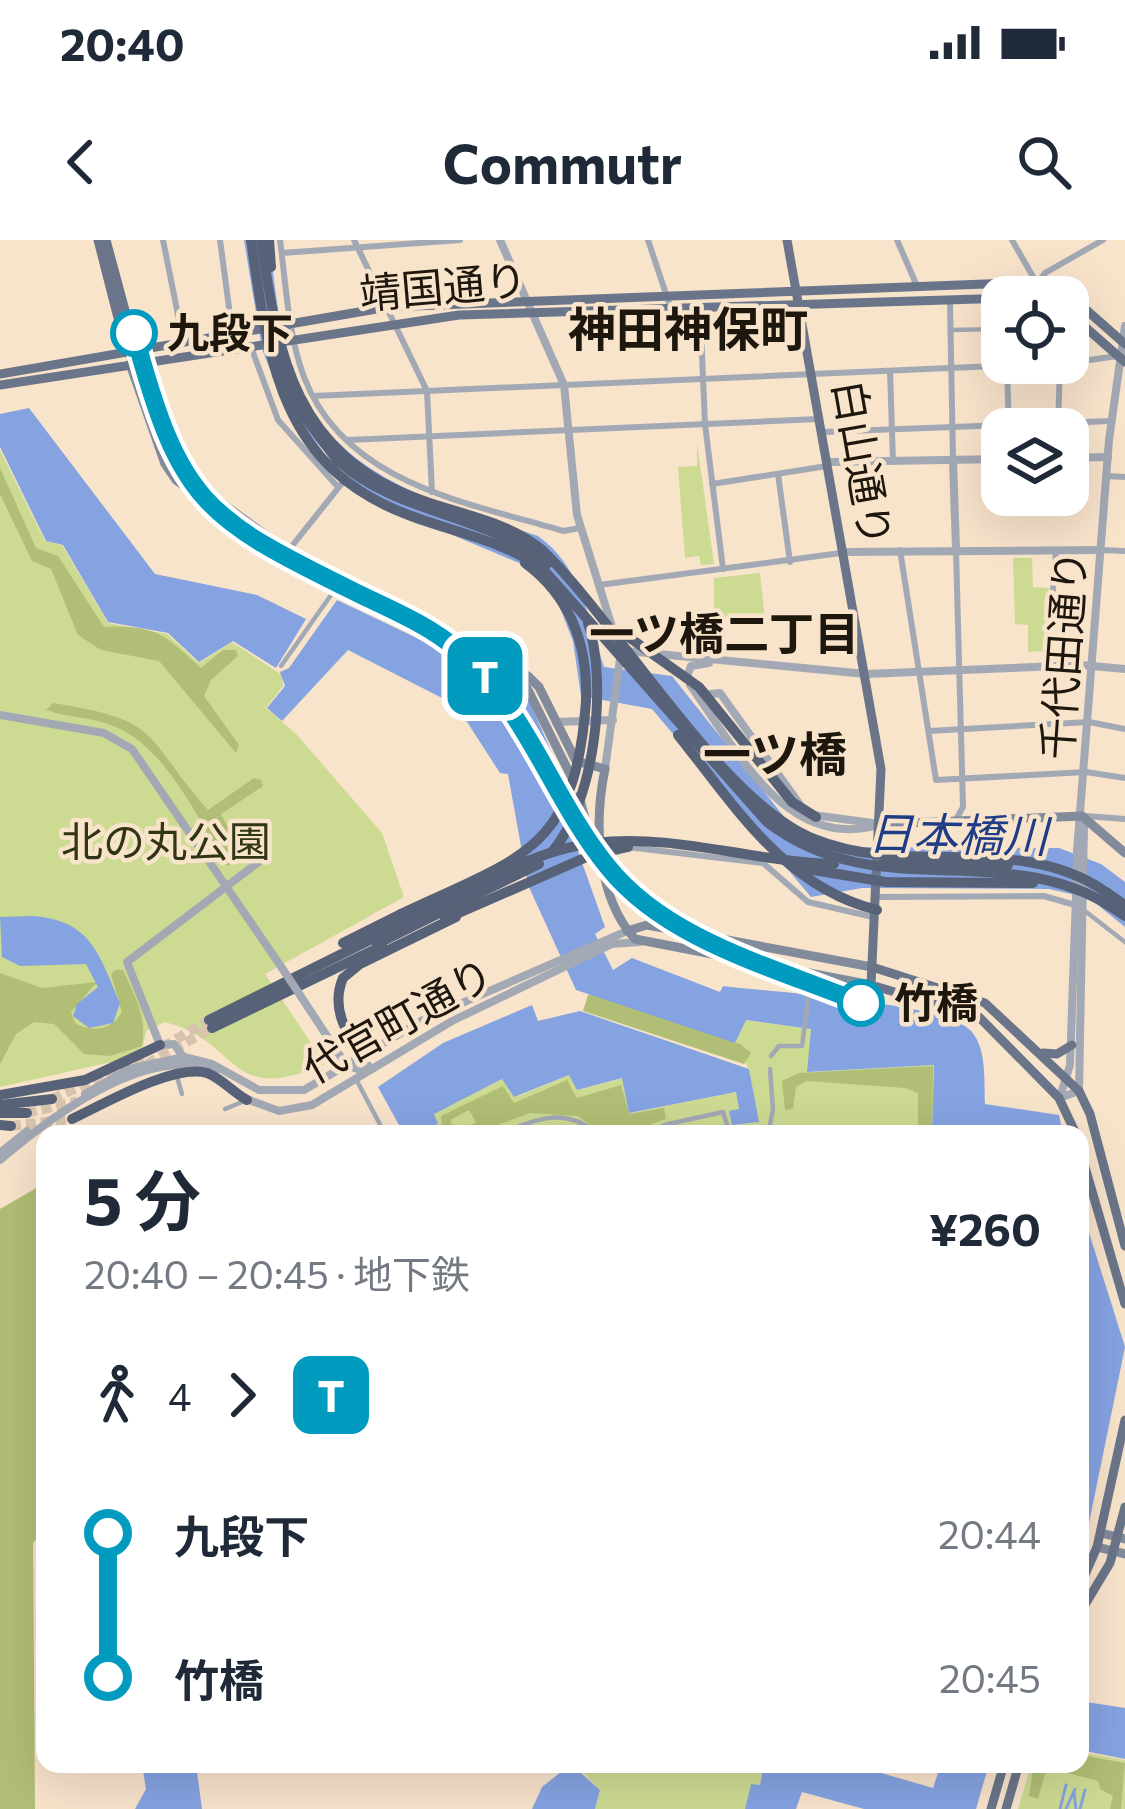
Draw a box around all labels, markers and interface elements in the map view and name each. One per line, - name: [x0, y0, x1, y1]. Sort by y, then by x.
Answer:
- text: 20:40: [60, 15, 185, 70]
- icon: back: [48, 129, 114, 195]
- text: Commutr: [443, 129, 682, 195]
- icon: search: [1011, 129, 1077, 195]
- street label: 靖国通り: [357, 252, 529, 318]
- map controls: [981, 276, 1089, 516]
- button: locate: [981, 276, 1089, 384]
- district label: 神田神保町: [568, 298, 808, 357]
- place label: 九段下: [167, 305, 293, 357]
- marker: 九段下: [112, 311, 156, 355]
- street label: 白山通り: [824, 375, 904, 550]
- button: layers: [981, 408, 1089, 516]
- street label: 千代田通り: [1029, 548, 1095, 761]
- district label: 一ツ橋二丁目: [589, 604, 859, 659]
- line badge: T: [446, 637, 524, 715]
- text: T: [471, 650, 499, 702]
- district label: 一ツ橋: [703, 723, 847, 782]
- water label: 日本橋川: [868, 803, 1053, 862]
- park label: 北の丸公園: [61, 814, 271, 866]
- street label: 代官町通り: [293, 946, 501, 1093]
- place label: 竹橋: [894, 975, 978, 1027]
- marker: 竹橋: [839, 981, 883, 1025]
- text: 5 分: [84, 1158, 201, 1239]
- text: ¥260: [929, 1200, 1041, 1255]
- text: 20:40 – 20:45 · 地下鉄: [84, 1249, 470, 1297]
- icon: walk: [84, 1362, 150, 1428]
- icon: forward: [209, 1362, 275, 1428]
- text: T: [317, 1369, 345, 1421]
- text: 4: [168, 1371, 191, 1419]
- text: 九段下: [174, 1507, 309, 1562]
- text: 20:44: [938, 1509, 1041, 1557]
- text: 竹橋: [174, 1651, 264, 1706]
- text: 20:45: [939, 1653, 1041, 1701]

